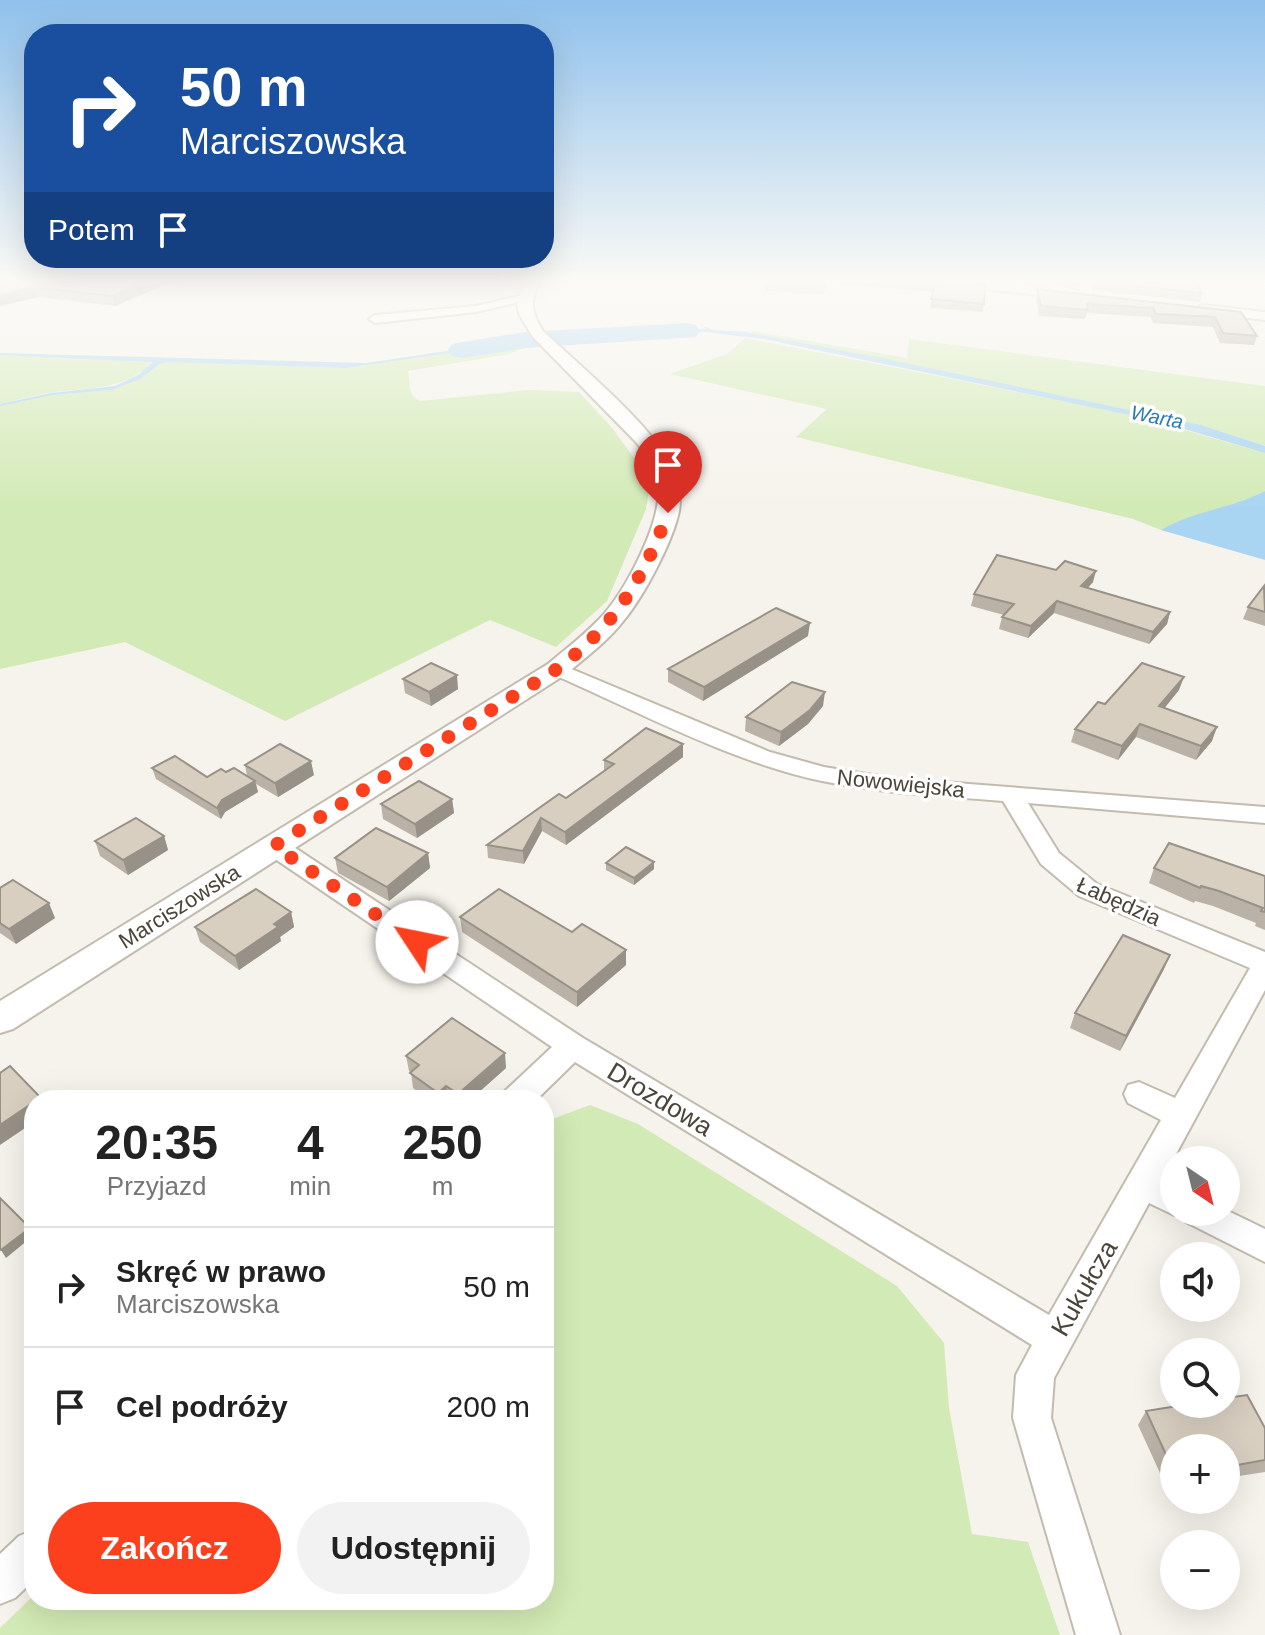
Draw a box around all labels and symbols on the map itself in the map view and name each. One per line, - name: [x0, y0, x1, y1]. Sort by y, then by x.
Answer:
- water label: Warta: [1129, 401, 1185, 433]
- pin: [634, 431, 702, 513]
- street label: Nowowiejska: [836, 764, 967, 803]
- street label: Marciszowska: [114, 859, 245, 954]
- street label: Łabędzia: [1073, 872, 1165, 931]
- position arrow: [375, 900, 459, 984]
- street label: Drozdowa: [602, 1056, 718, 1142]
- north arrow: [1160, 1146, 1240, 1226]
- street label: Kukułcza: [1045, 1234, 1124, 1341]

